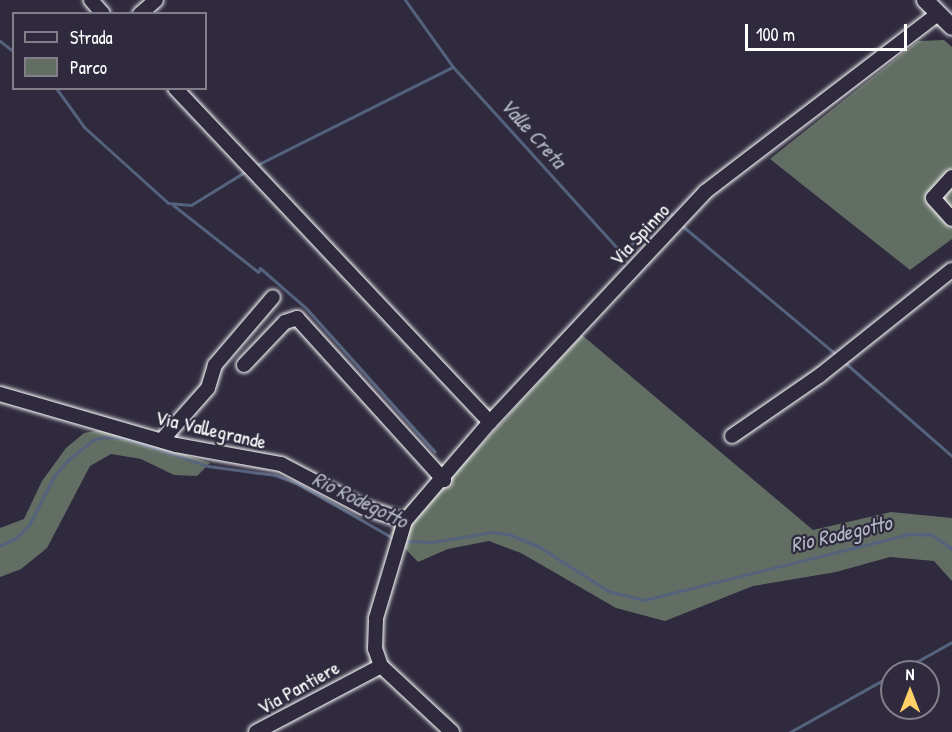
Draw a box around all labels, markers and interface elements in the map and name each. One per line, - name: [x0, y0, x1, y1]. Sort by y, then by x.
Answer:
- legend: [12, 12, 207, 90]
- scale bar: [748, 12, 910, 50]
- text: 100 m: [756, 22, 795, 47]
- text: Strada: [70, 25, 113, 50]
- text: Parco: [70, 55, 107, 80]
- water label: Valle Creta: [495, 93, 571, 173]
- street label: Via Spinno: [604, 198, 674, 270]
- street label: Via Vallegrande: [153, 405, 269, 453]
- water label: Rio Rodegotto: [308, 466, 412, 534]
- water label: Rio Rodegotto: [788, 510, 894, 558]
- street label: Via Pantiere: [253, 655, 343, 719]
- north arrow: [880, 660, 940, 720]
- text: N: [906, 663, 914, 685]

